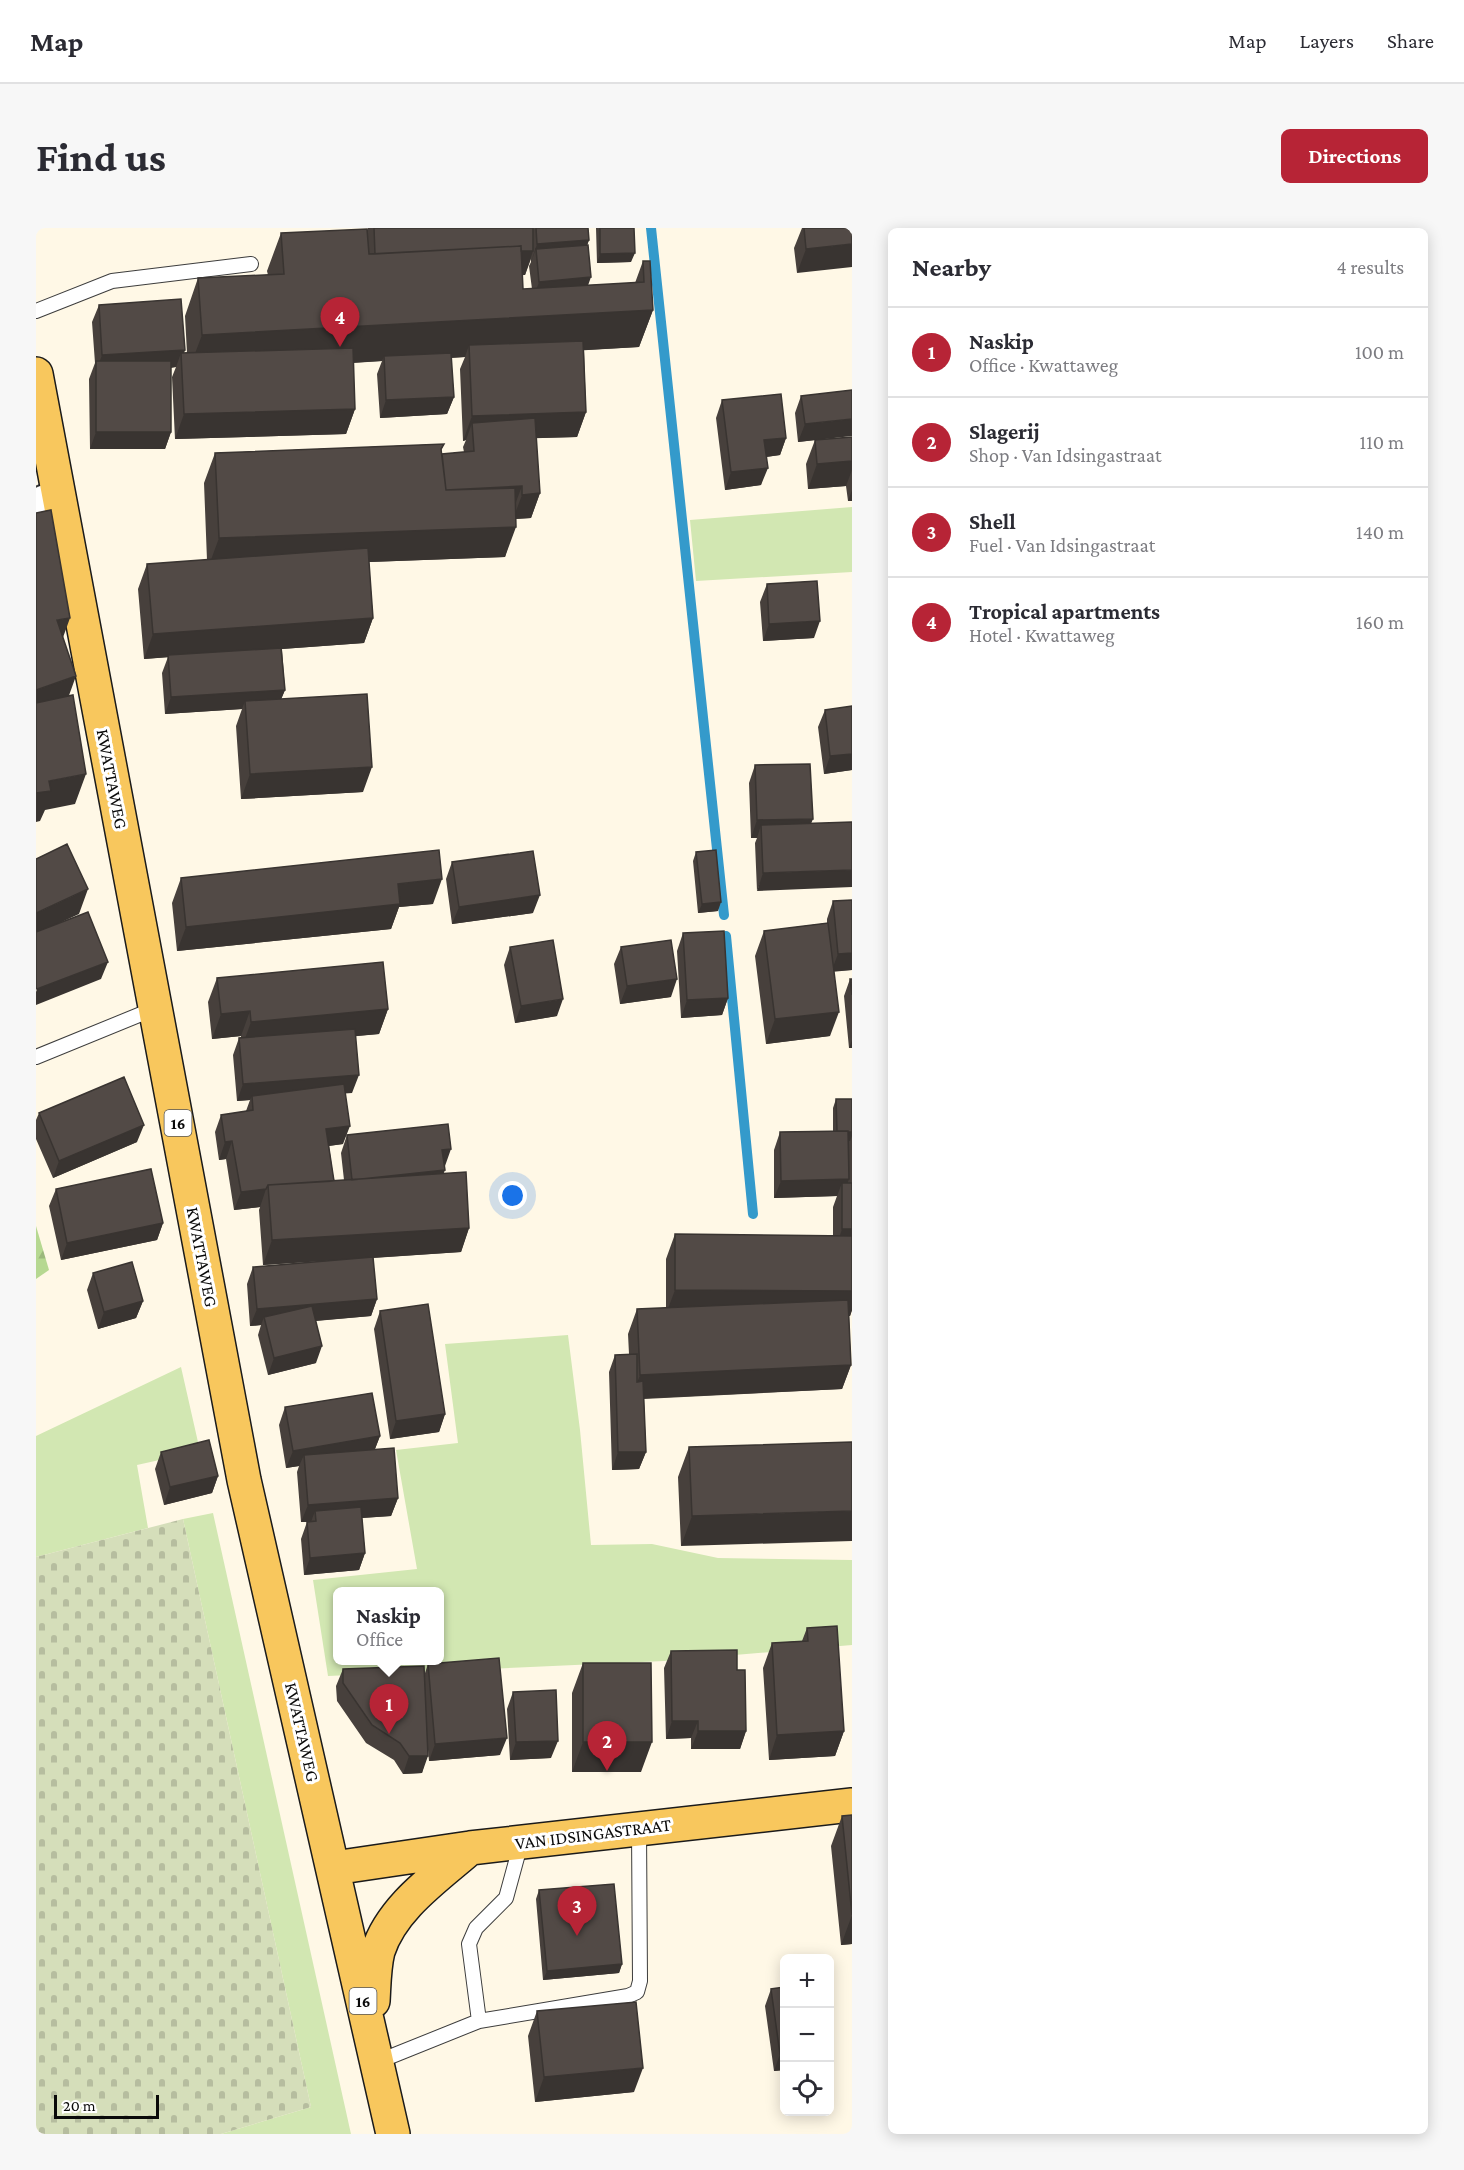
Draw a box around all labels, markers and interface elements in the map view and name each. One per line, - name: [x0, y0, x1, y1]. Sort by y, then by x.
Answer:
- text: Map: [30, 26, 83, 57]
- text: Map: [1228, 29, 1267, 53]
- text: Layers: [1300, 29, 1354, 53]
- text: Share: [1387, 29, 1434, 53]
- button: Directions: [1281, 129, 1428, 183]
- text: Find us: [36, 133, 166, 180]
- text: Nearby: [912, 253, 991, 282]
- text: 4 results: [1337, 256, 1404, 278]
- pin: 4: [320, 298, 360, 347]
- text: Naskip: [969, 329, 1034, 354]
- text: 1: [928, 341, 935, 363]
- text: 100 m: [1355, 341, 1404, 363]
- text: Office · Kwattaweg: [969, 354, 1118, 376]
- text: Slagerij: [969, 419, 1040, 444]
- text: 2: [926, 431, 937, 453]
- text: 110 m: [1360, 431, 1404, 453]
- text: Shop · Van Idsingastraat: [969, 444, 1162, 466]
- text: Shell: [969, 509, 1016, 534]
- text: 3: [927, 521, 936, 543]
- text: 140 m: [1356, 521, 1404, 543]
- text: Fuel · Van Idsingastraat: [969, 534, 1155, 556]
- text: Tropical apartments: [969, 599, 1160, 624]
- text: 4: [926, 611, 937, 633]
- text: 160 m: [1356, 611, 1404, 633]
- text: Hotel · Kwattaweg: [969, 624, 1115, 646]
- street label: KWATTAWEG: [93, 727, 131, 831]
- road number: 16: [164, 1110, 192, 1136]
- your location: [498, 1181, 527, 1210]
- street label: KWATTAWEG: [183, 1205, 221, 1309]
- popup: [333, 1587, 444, 1665]
- text: Naskip: [356, 1603, 421, 1628]
- text: Office: [356, 1628, 403, 1650]
- street label: KWATTAWEG: [281, 1680, 323, 1784]
- pin: 1: [370, 1684, 408, 1734]
- pin: 2: [588, 1722, 626, 1771]
- street label: VAN IDSINGASTRAAT: [514, 1814, 672, 1853]
- pin: 3: [558, 1886, 596, 1936]
- map controls: [780, 1954, 834, 2116]
- button: +: [780, 1954, 834, 2008]
- road number: 16: [350, 1988, 376, 2014]
- button: −: [780, 2008, 834, 2062]
- button: locate: [780, 2062, 834, 2116]
- scale bar: [54, 2092, 159, 2120]
- text: 20 m: [63, 2097, 96, 2114]

